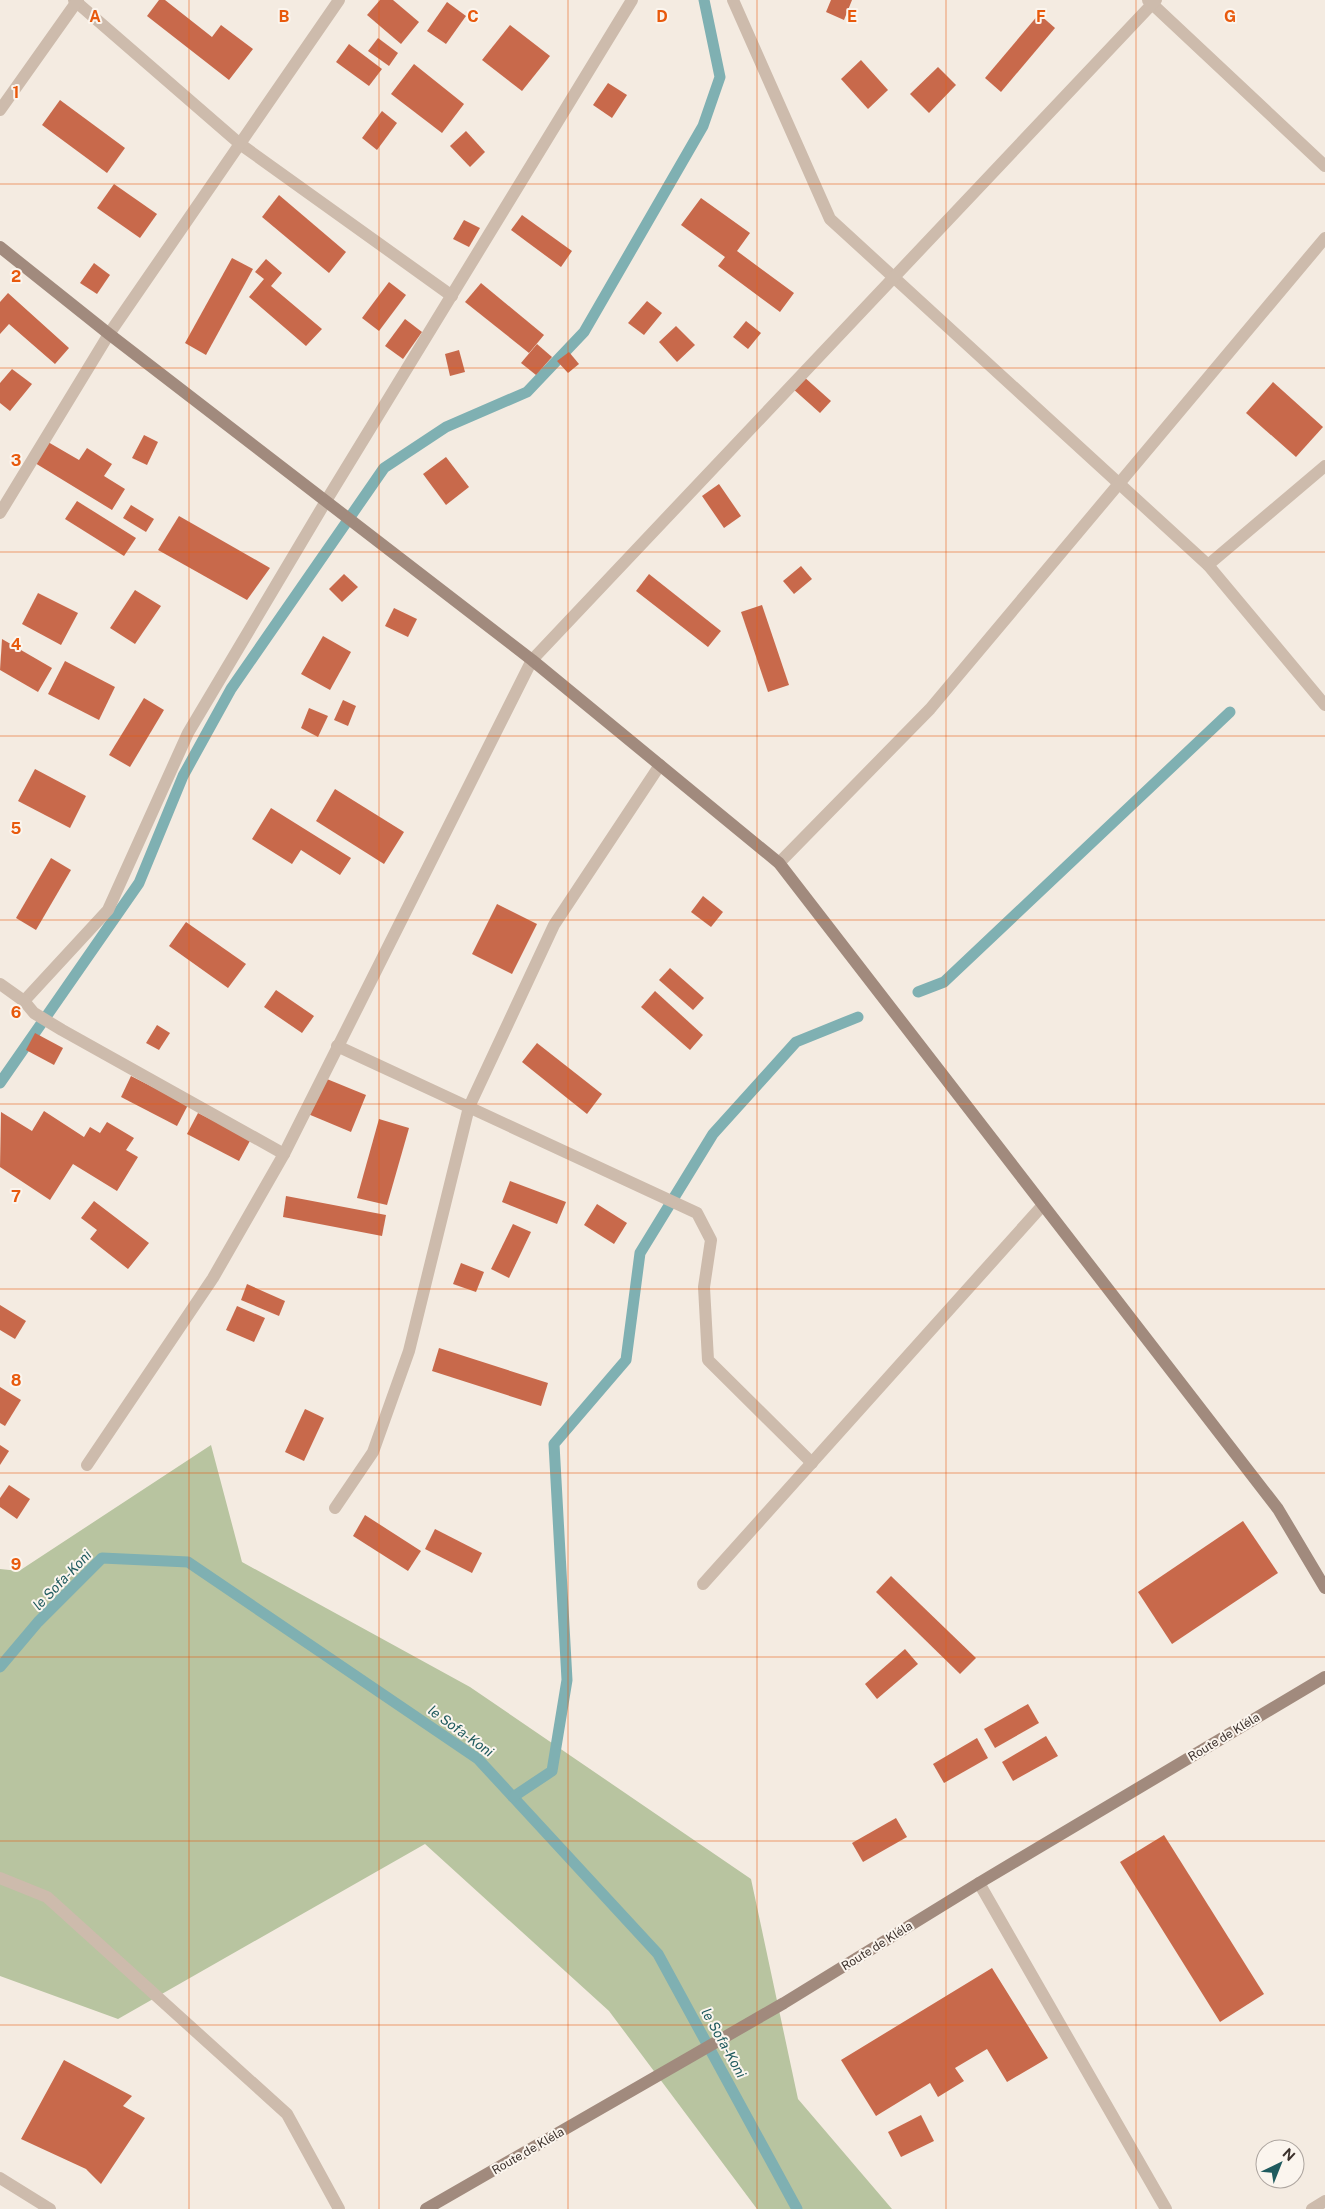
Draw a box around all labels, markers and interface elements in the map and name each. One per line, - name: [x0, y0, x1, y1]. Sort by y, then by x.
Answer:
- text: A: [89, 7, 101, 26]
- text: B: [279, 7, 290, 26]
- text: C: [467, 7, 479, 26]
- text: D: [656, 7, 668, 26]
- text: E: [847, 7, 857, 26]
- text: F: [1036, 7, 1046, 26]
- text: G: [1224, 7, 1236, 26]
- text: 1: [13, 83, 19, 102]
- text: 2: [11, 267, 21, 286]
- text: 3: [11, 451, 21, 470]
- text: 4: [11, 635, 22, 654]
- text: 5: [11, 819, 22, 838]
- text: 6: [11, 1003, 21, 1022]
- text: 7: [11, 1187, 21, 1206]
- text: 8: [11, 1371, 22, 1390]
- water label: le Sofa-Koni: [30, 1546, 95, 1613]
- text: 9: [11, 1555, 21, 1574]
- water label: le Sofa-Koni: [425, 1702, 497, 1760]
- street label: Route de Kléla: [1186, 1710, 1262, 1764]
- street label: Route de Kléla: [839, 1919, 915, 1973]
- water label: le Sofa-Koni: [698, 2006, 750, 2081]
- street label: Route de Kléla: [489, 2125, 567, 2177]
- north arrow: [1255, 2139, 1305, 2189]
- text: N: [1279, 2145, 1298, 2164]

